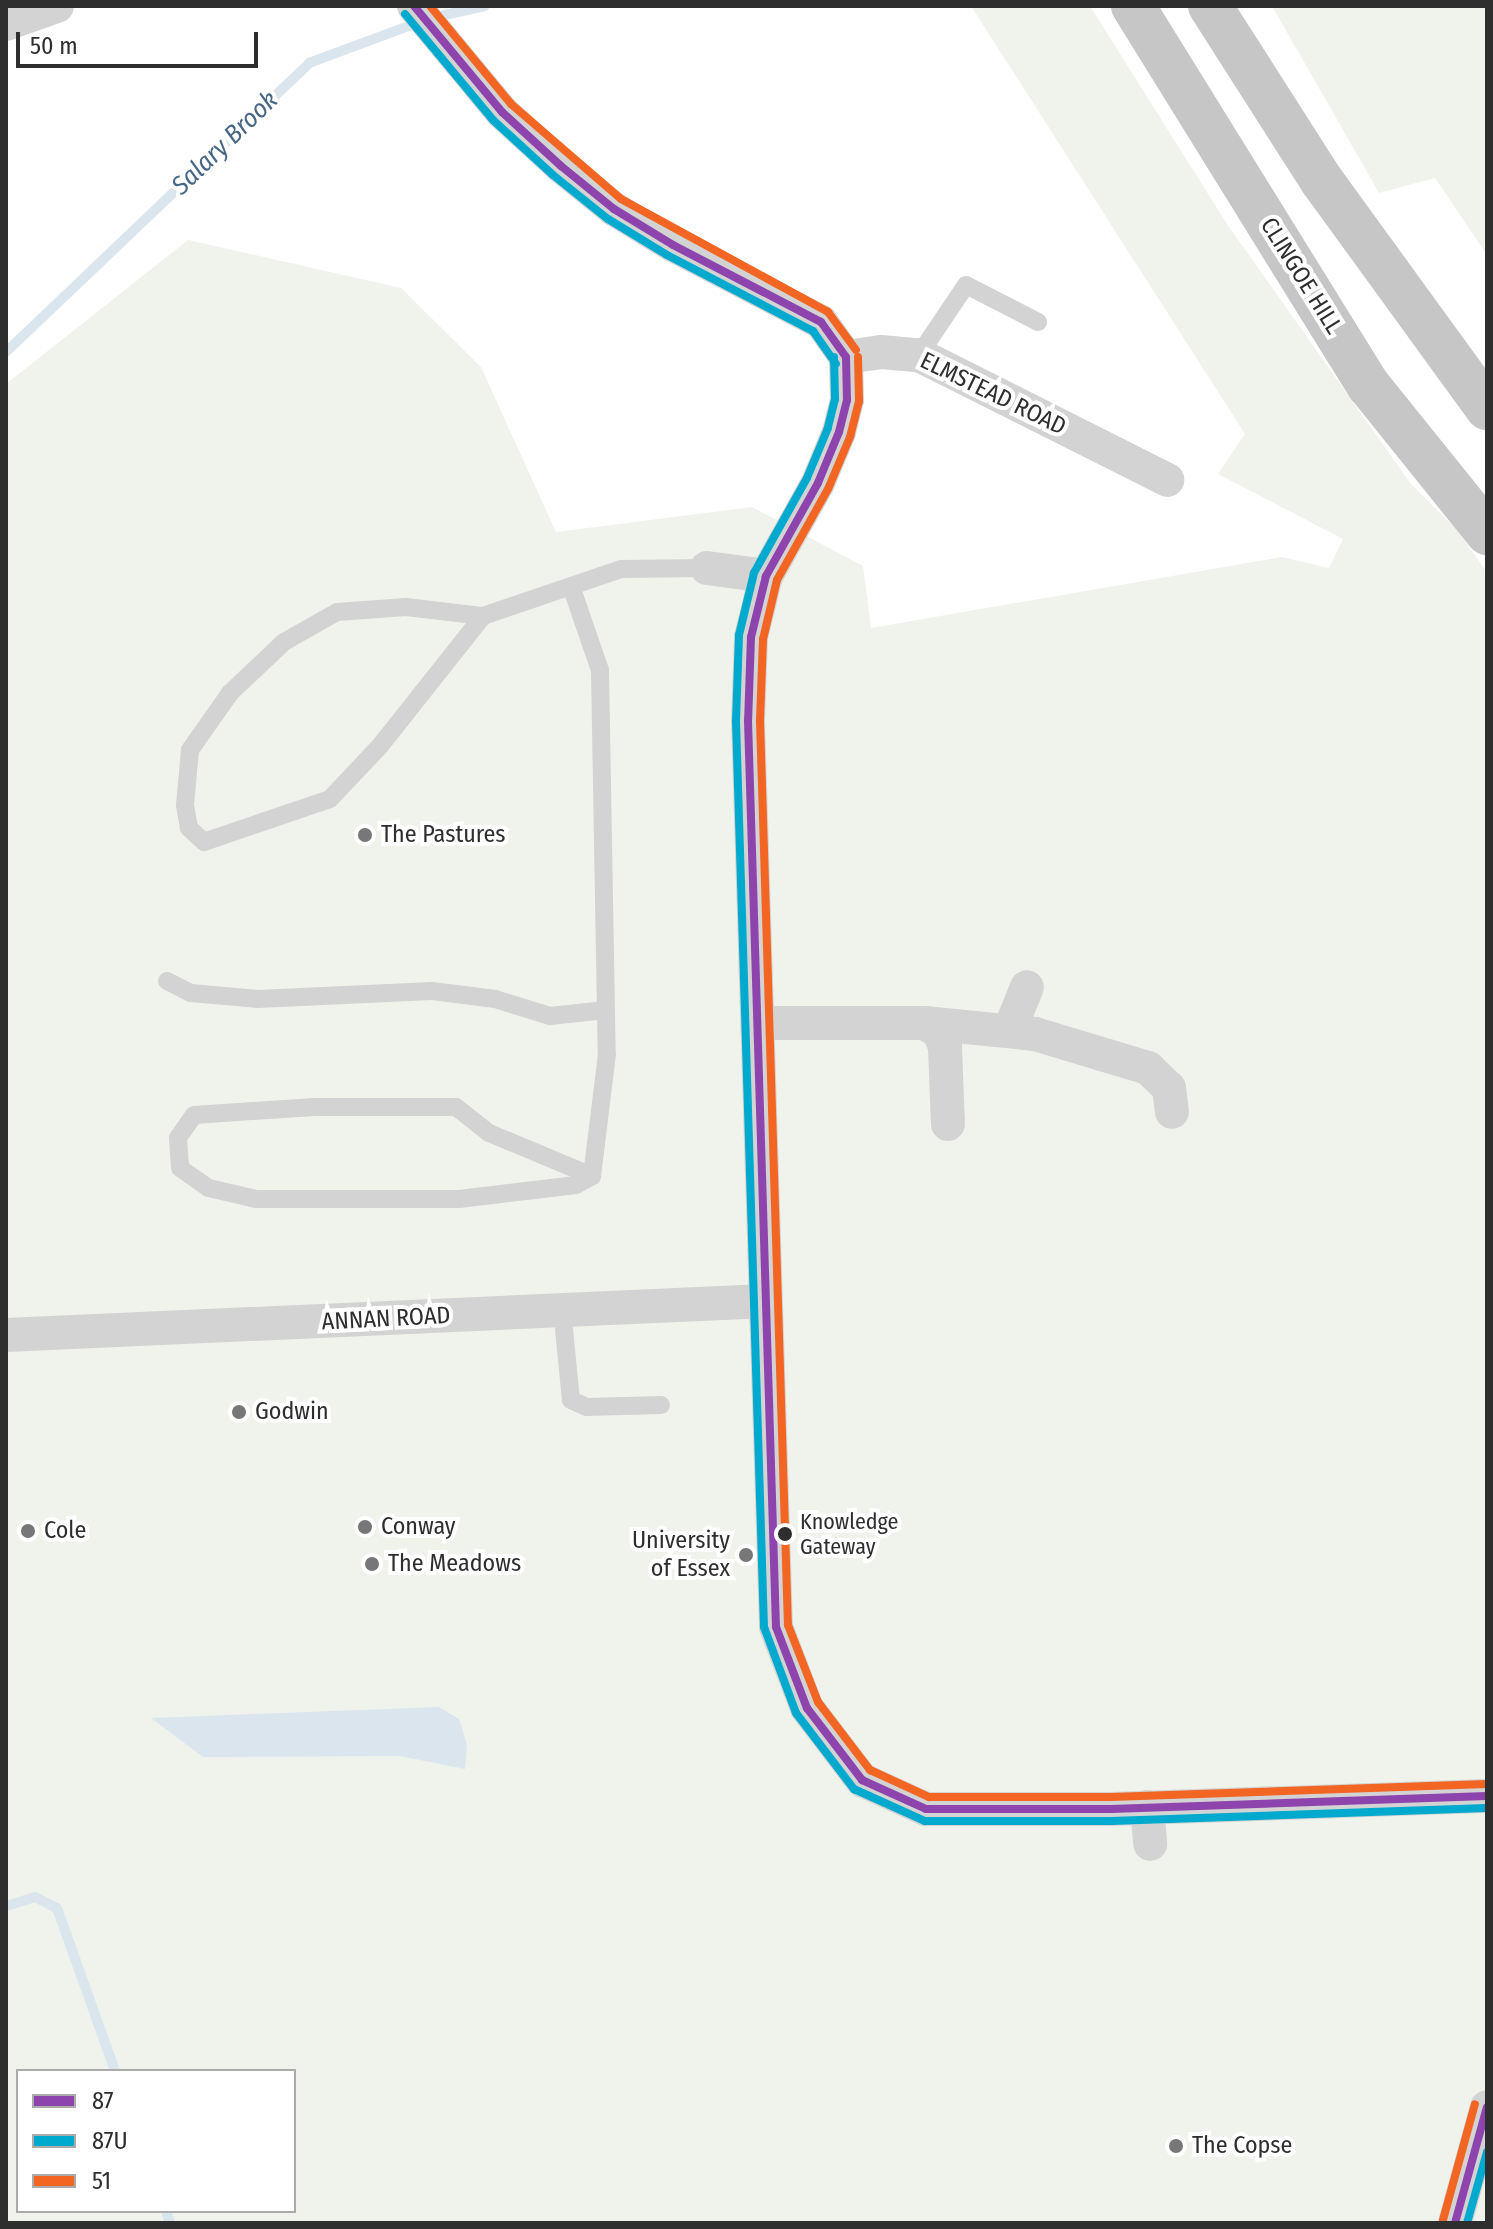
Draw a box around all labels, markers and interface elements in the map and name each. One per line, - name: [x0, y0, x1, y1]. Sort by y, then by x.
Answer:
- scale bar: [20, 16, 262, 66]
- text: 50 m: [30, 32, 78, 60]
- water label: Salary Brook: [165, 85, 285, 201]
- street label: CLINGOE HILL: [1254, 213, 1348, 339]
- street label: ELMSTEAD ROAD: [915, 346, 1071, 442]
- place label: The Pastures: [381, 821, 506, 849]
- marker: The Pastures: [356, 826, 374, 844]
- street label: ANNAN ROAD: [321, 1301, 451, 1337]
- place label: Godwin: [255, 1398, 329, 1426]
- marker: Godwin: [230, 1403, 248, 1421]
- place label: Knowledge Gateway: [800, 1508, 898, 1560]
- place label: Conway: [381, 1513, 455, 1541]
- place label: Cole: [44, 1517, 86, 1545]
- marker: Conway: [356, 1518, 374, 1536]
- marker: Cole: [19, 1522, 37, 1540]
- marker: Knowledge Gateway: [777, 1526, 793, 1542]
- place label: University of Essex: [632, 1527, 730, 1583]
- marker: University of Essex: [737, 1546, 755, 1564]
- place label: The Meadows: [388, 1550, 521, 1578]
- marker: The Meadows: [363, 1555, 381, 1573]
- legend: [16, 2069, 296, 2213]
- text: 87: [92, 2087, 113, 2115]
- text: 87U: [92, 2127, 128, 2155]
- place label: The Copse: [1192, 2132, 1292, 2160]
- marker: The Copse: [1167, 2137, 1185, 2155]
- text: 51: [92, 2167, 111, 2195]

